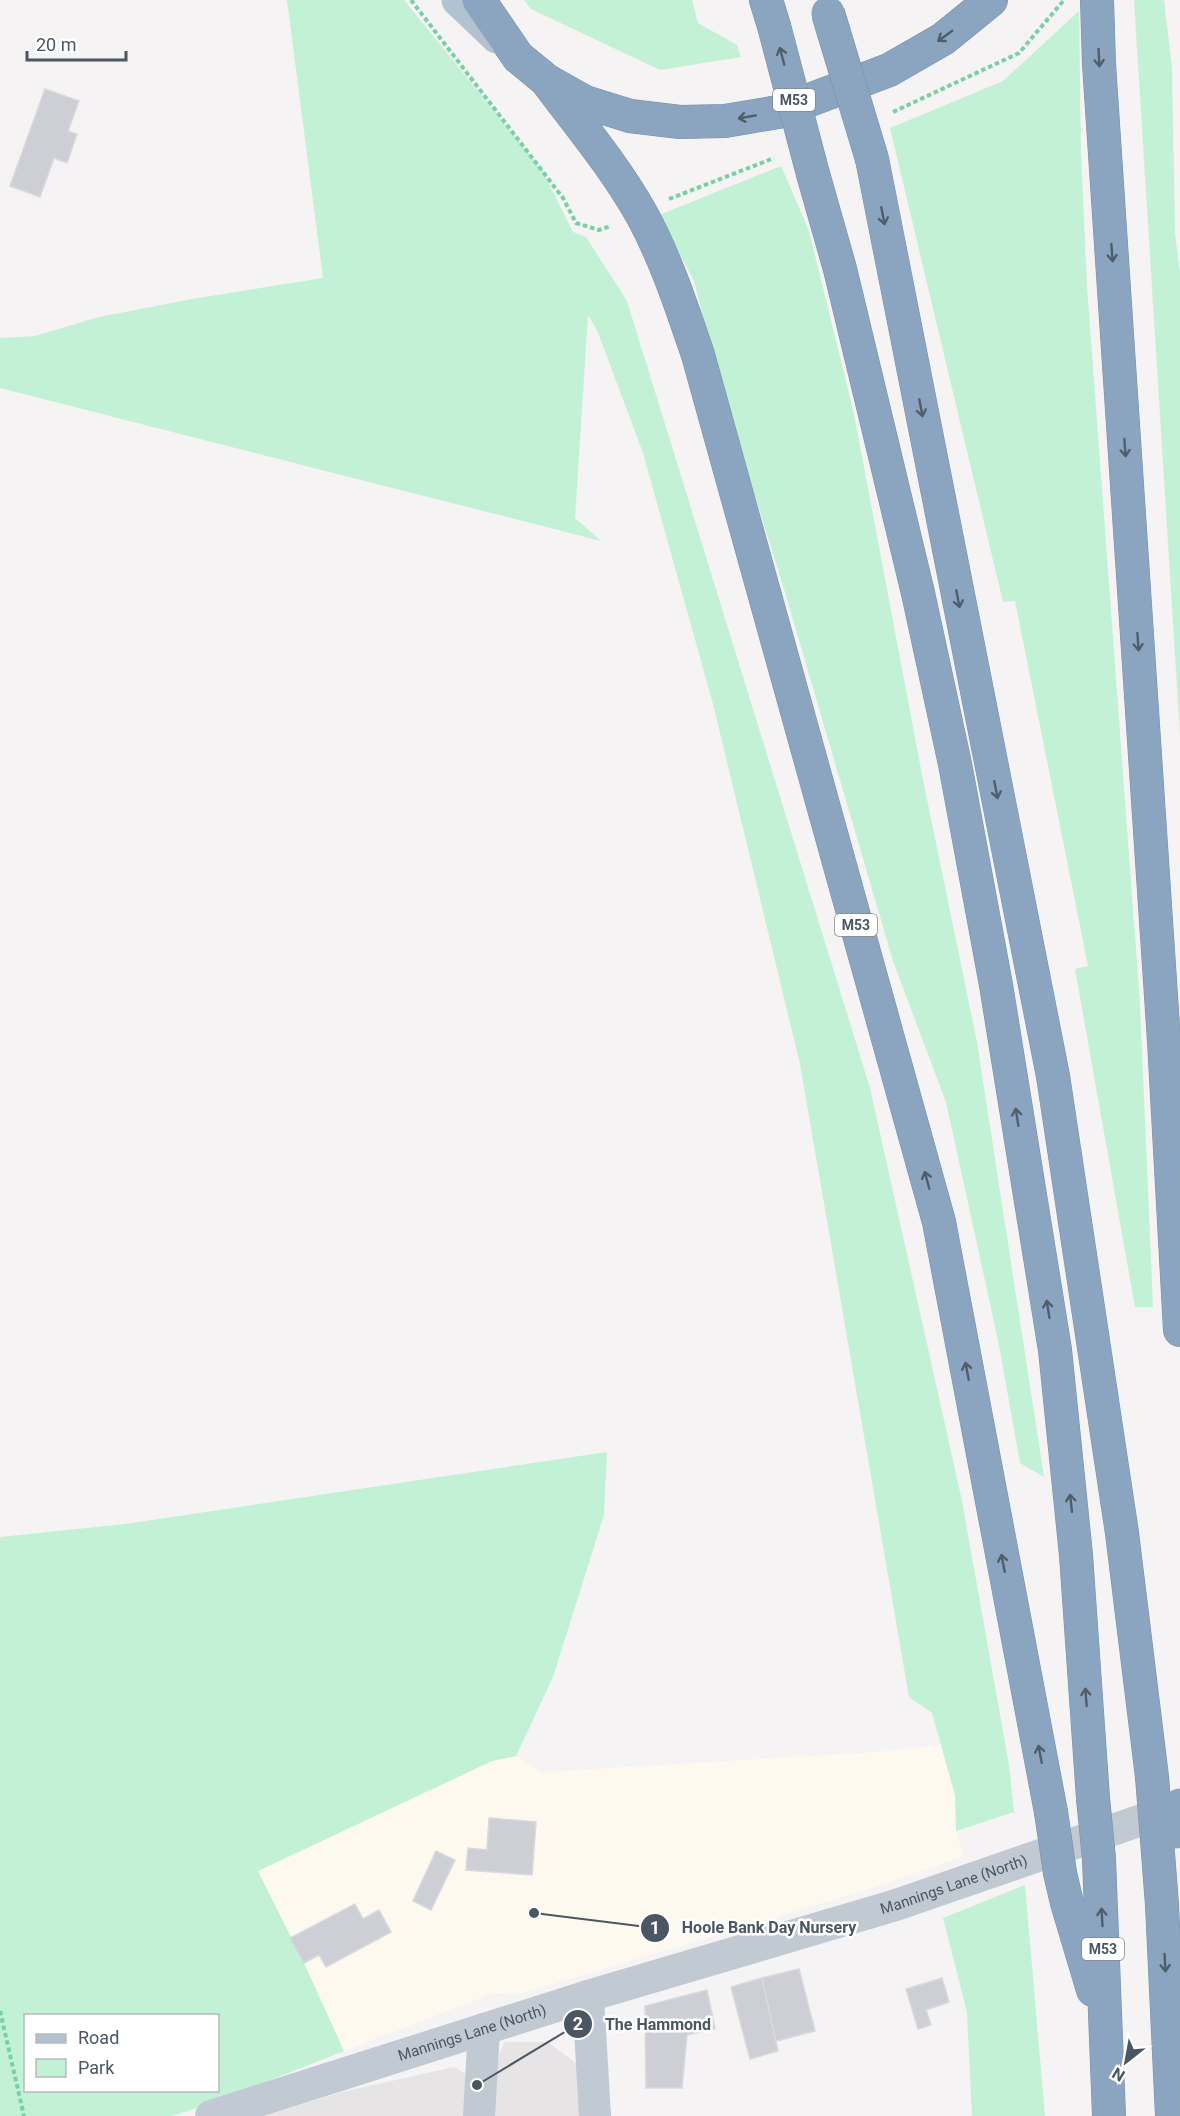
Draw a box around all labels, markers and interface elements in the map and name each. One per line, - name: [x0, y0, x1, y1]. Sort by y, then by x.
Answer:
- scale bar: [27, 24, 126, 62]
- one-way arrow: [938, 30, 954, 42]
- text: 20 m: [36, 34, 76, 55]
- one-way arrow: [776, 47, 787, 66]
- one-way arrow: [1093, 48, 1104, 68]
- road number: M53: [773, 89, 815, 111]
- one-way arrow: [737, 112, 757, 123]
- one-way arrow: [878, 206, 889, 226]
- one-way arrow: [1107, 243, 1118, 262]
- one-way arrow: [916, 397, 927, 417]
- one-way arrow: [1120, 437, 1131, 457]
- one-way arrow: [953, 589, 965, 608]
- one-way arrow: [1133, 632, 1144, 652]
- one-way arrow: [991, 780, 1002, 799]
- road number: M53: [835, 914, 877, 936]
- one-way arrow: [1012, 1107, 1023, 1127]
- one-way arrow: [921, 1171, 932, 1190]
- one-way arrow: [1043, 1300, 1054, 1320]
- one-way arrow: [961, 1362, 972, 1381]
- one-way arrow: [1065, 1494, 1076, 1513]
- one-way arrow: [997, 1553, 1008, 1573]
- one-way arrow: [1081, 1688, 1092, 1708]
- one-way arrow: [1034, 1745, 1045, 1765]
- street label: Mannings Lane (North): [878, 1851, 1030, 1918]
- one-way arrow: [1096, 1907, 1107, 1927]
- callout: Hoole Bank Day Nursery: [640, 1911, 868, 1945]
- text: 1: [650, 1917, 660, 1938]
- text: Hoole Bank Day Nursery: [682, 1918, 857, 1937]
- road number: M53: [1082, 1938, 1124, 1960]
- one-way arrow: [1159, 1953, 1170, 1973]
- street label: Mannings Lane (North): [396, 2001, 548, 2065]
- callout: The Hammond: [563, 2007, 723, 2041]
- text: 2: [573, 2013, 583, 2034]
- legend: [24, 2014, 219, 2092]
- text: The Hammond: [605, 2015, 711, 2034]
- text: Road: [78, 2027, 119, 2048]
- north arrow: [1096, 2032, 1156, 2092]
- text: Park: [78, 2057, 115, 2078]
- text: N: [1109, 2063, 1128, 2085]

